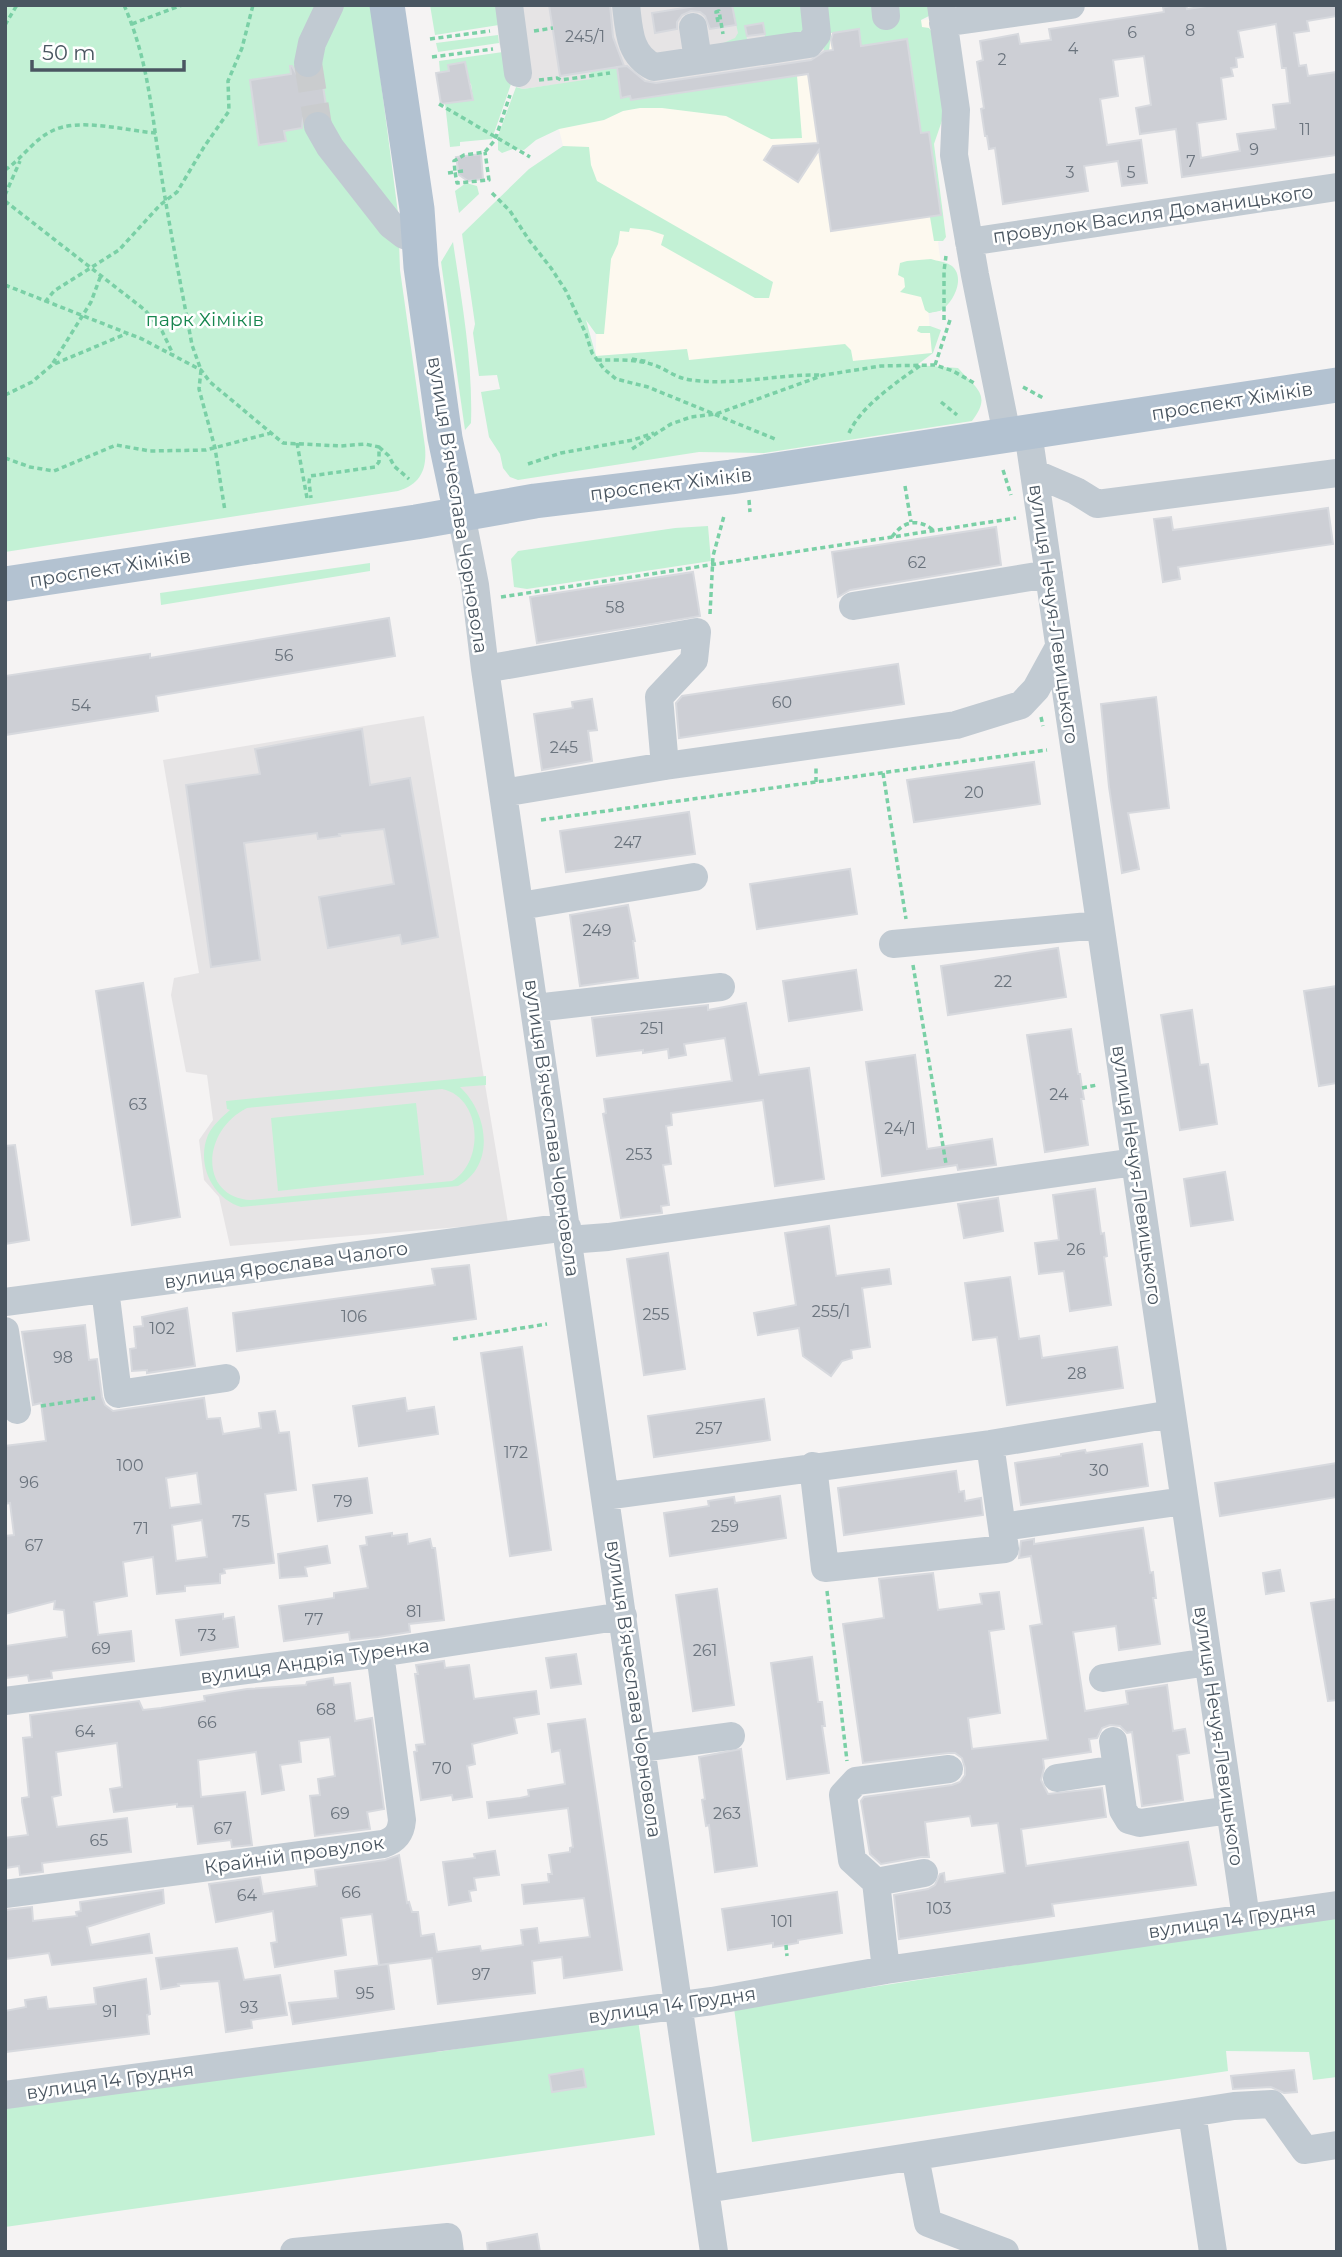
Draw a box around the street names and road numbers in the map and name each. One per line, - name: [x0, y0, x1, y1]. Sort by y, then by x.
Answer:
- street label: провулок Василя Доманицького: [991, 180, 1315, 248]
- street label: вулиця Вʼячеслава Чорновола: [423, 355, 493, 655]
- street label: проспект Хіміків: [1150, 377, 1314, 425]
- street label: проспект Хіміків: [589, 463, 753, 505]
- street label: вулиця Нечуя-Левицького: [1024, 483, 1084, 745]
- street label: проспект Хіміків: [28, 544, 192, 592]
- street label: вулиця Вʼячеслава Чорновола: [520, 978, 584, 1278]
- street label: вулиця Нечуя-Левицького: [1107, 1044, 1167, 1306]
- street label: вулиця Ярослава Чалого: [163, 1237, 409, 1293]
- street label: вулиця Вʼячеслава Чорновола: [602, 1539, 666, 1839]
- street label: вулиця Нечуя-Левицького: [1189, 1605, 1249, 1867]
- street label: вулиця Андрія Туренка: [199, 1634, 431, 1688]
- street label: Крайній провулок: [203, 1831, 385, 1879]
- street label: вулиця 14 Грудня: [1147, 1897, 1317, 1943]
- street label: вулиця 14 Грудня: [587, 1982, 757, 2028]
- street label: вулиця 14 Грудня: [25, 2058, 195, 2104]

